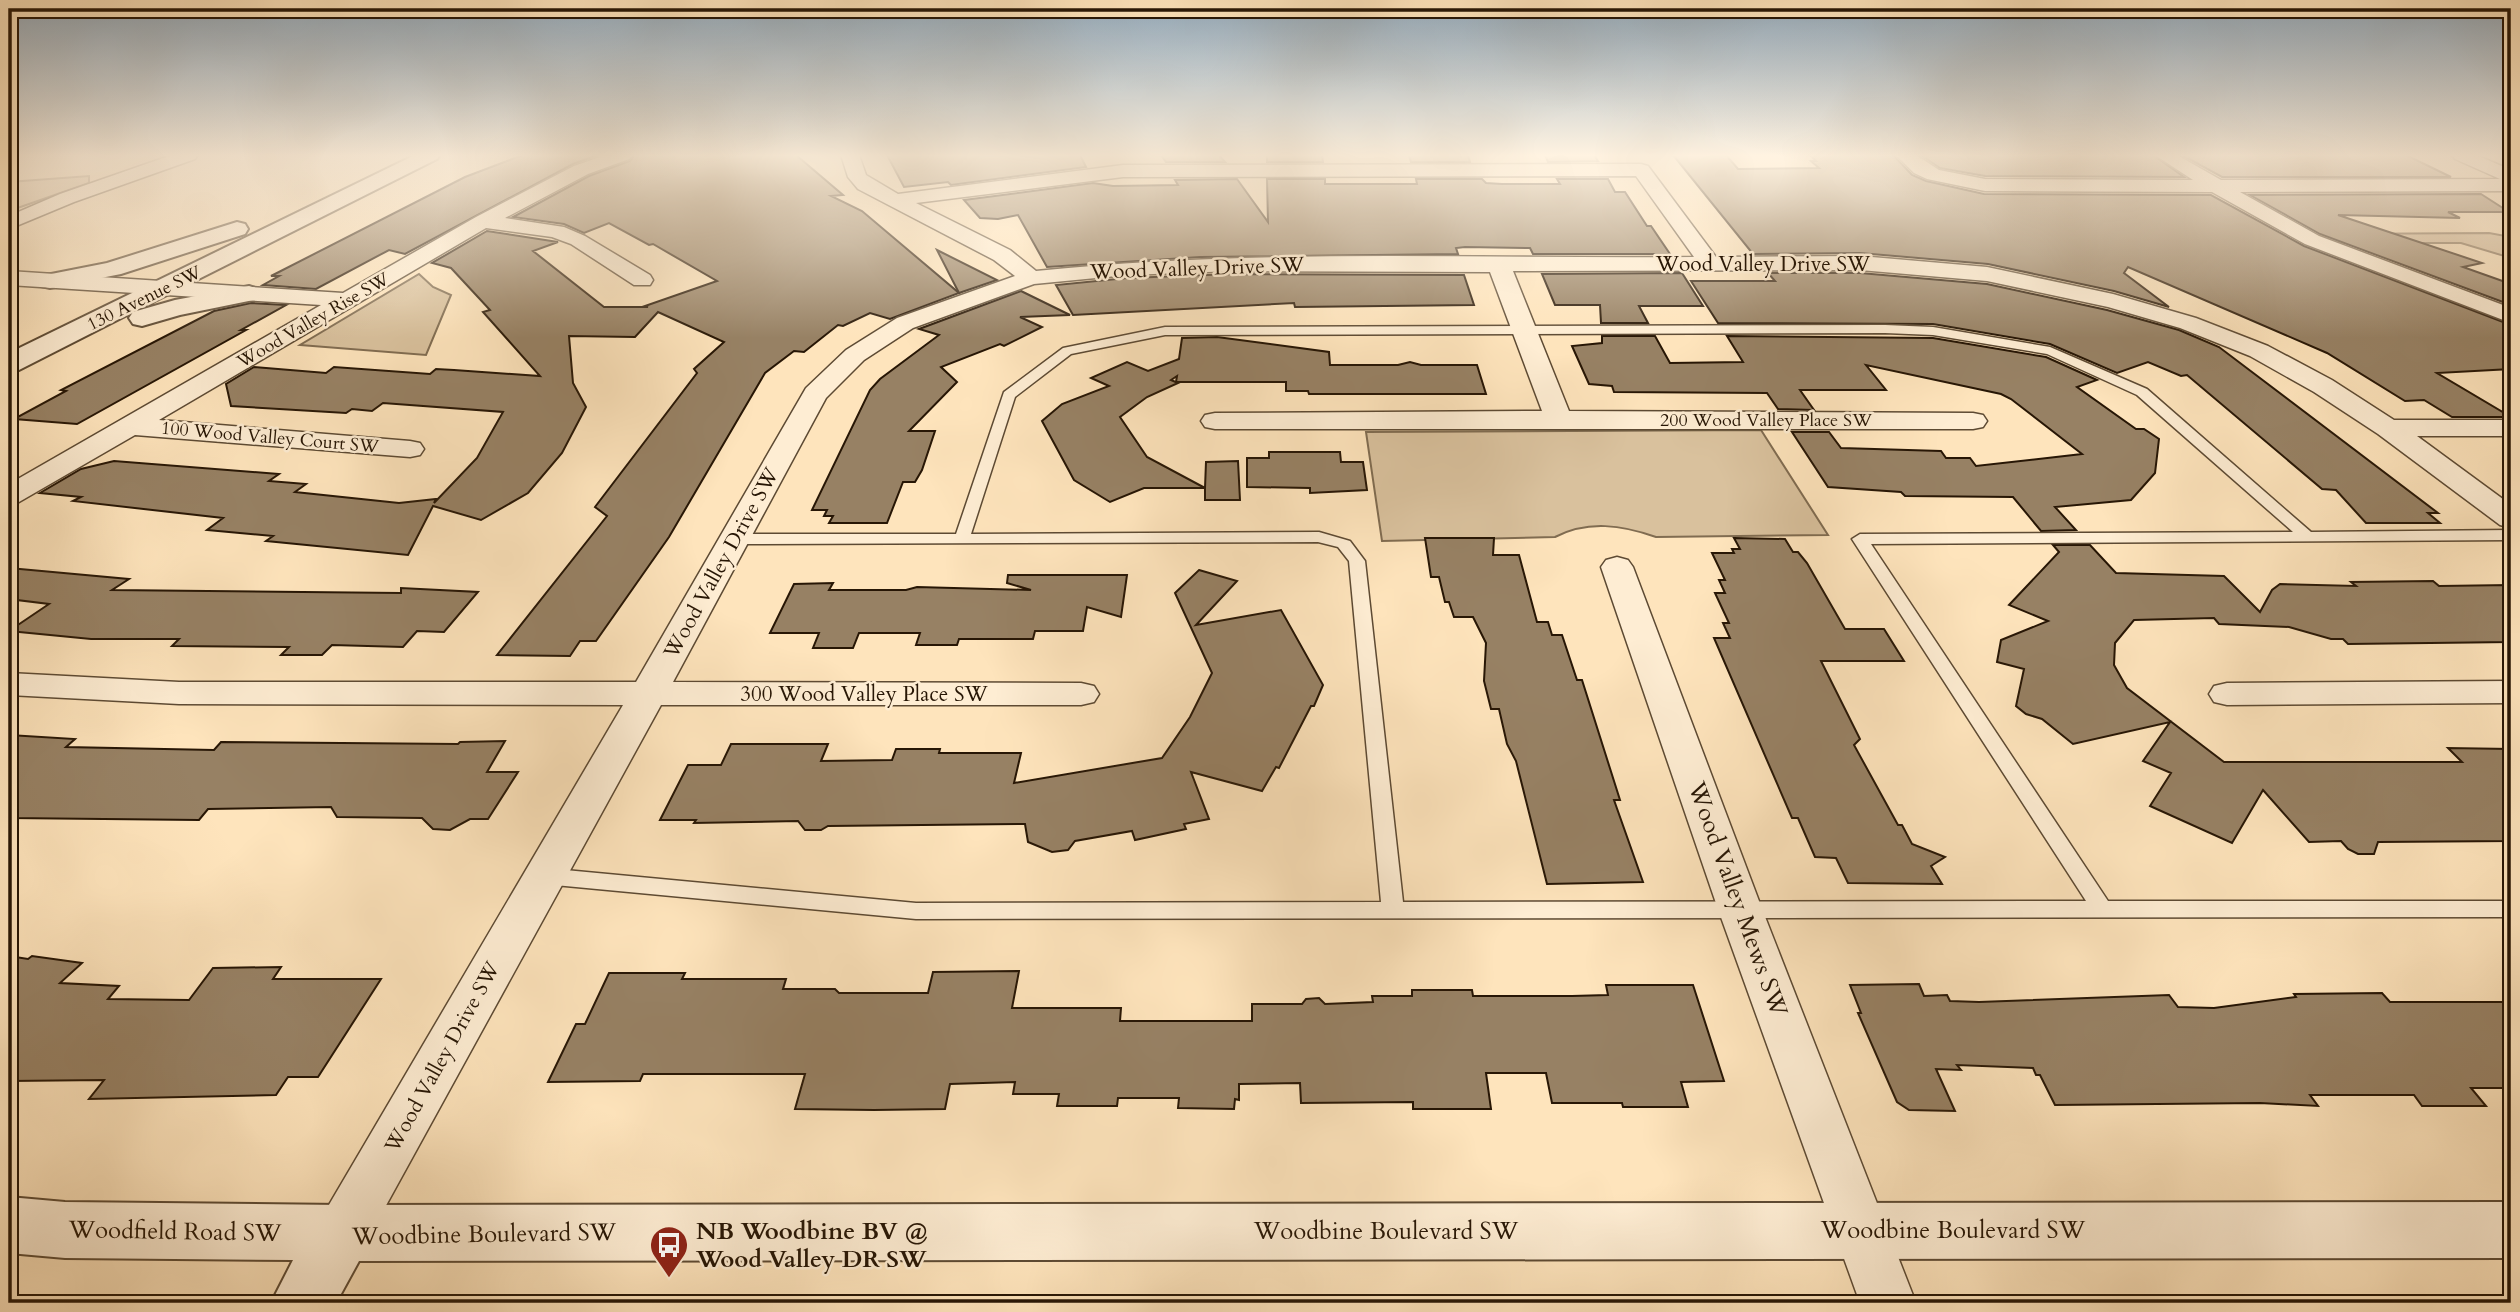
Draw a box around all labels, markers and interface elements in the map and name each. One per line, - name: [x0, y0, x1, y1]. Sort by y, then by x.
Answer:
- street label: Wood Valley Drive SW: [1088, 250, 1305, 287]
- street label: Wood Valley Drive SW: [1655, 250, 1871, 279]
- street label: 130 Avenue SW: [83, 260, 206, 337]
- street label: Wood Valley Rise SW: [232, 267, 394, 375]
- street label: 200 Wood Valley Place SW: [1660, 408, 1872, 433]
- street label: 100 Wood Valley Court SW: [160, 416, 380, 459]
- street label: Wood Valley Drive SW: [656, 462, 786, 665]
- street label: 300 Wood Valley Place SW: [740, 680, 988, 709]
- street label: Wood Valley Mews SW: [1679, 776, 1796, 1022]
- street label: Wood Valley Drive SW: [377, 956, 507, 1159]
- street label: Woodfield Road SW: [67, 1213, 282, 1250]
- street label: Woodbine Boulevard SW: [1820, 1214, 2086, 1247]
- place label: NB Woodbine BV @ Wood Valley DR SW: [695, 1215, 928, 1276]
- street label: Woodbine Boulevard SW: [1253, 1215, 1519, 1248]
- street label: Woodbine Boulevard SW: [351, 1216, 617, 1253]
- bus stop icon: NB Woodbine BV @ Wood Valley DR SW: [648, 1224, 690, 1279]

